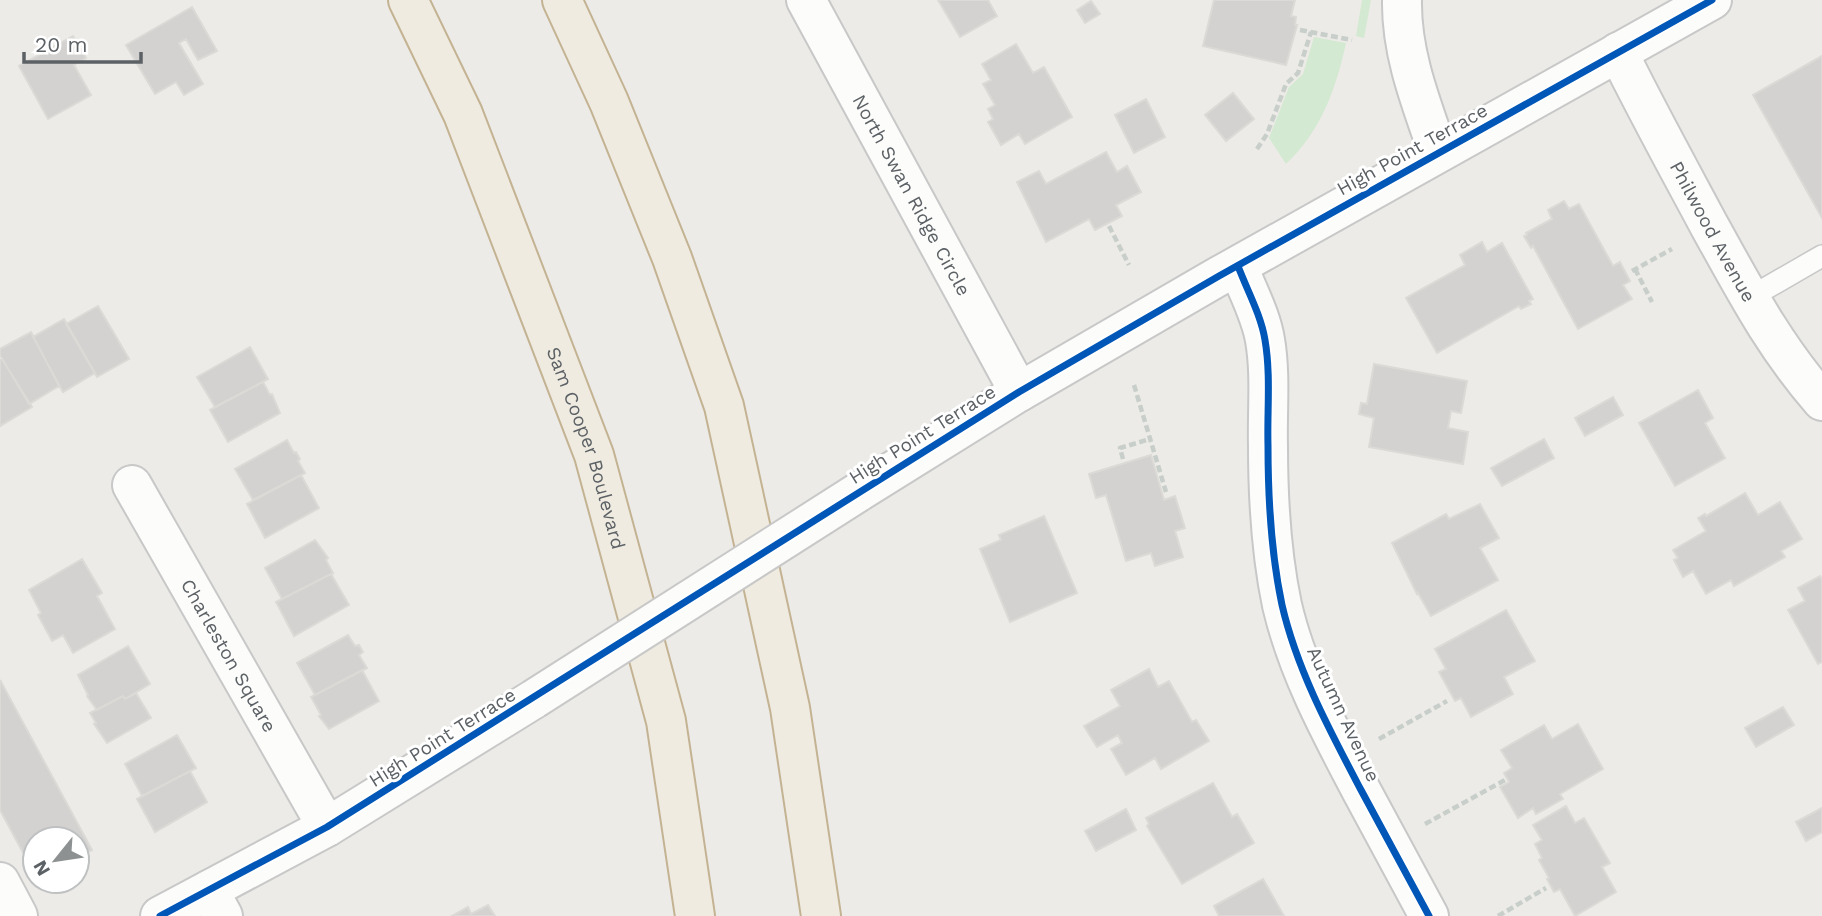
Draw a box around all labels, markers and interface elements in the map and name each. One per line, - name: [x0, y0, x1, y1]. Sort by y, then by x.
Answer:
- scale bar: [24, 21, 142, 65]
- text: 20 m: [35, 32, 87, 57]
- street label: North Swan Ridge Circle: [848, 91, 976, 300]
- street label: High Point Terrace: [1333, 98, 1492, 200]
- street label: Philwood Avenue: [1665, 157, 1761, 306]
- street label: Sam Cooper Boulevard: [542, 344, 630, 552]
- street label: High Point Terrace: [845, 380, 1000, 489]
- street label: Charleston Square: [176, 575, 281, 736]
- street label: Autumn Avenue: [1302, 643, 1385, 785]
- street label: High Point Terrace: [365, 683, 520, 792]
- north arrow: [21, 825, 91, 895]
- text: N: [28, 856, 55, 880]

